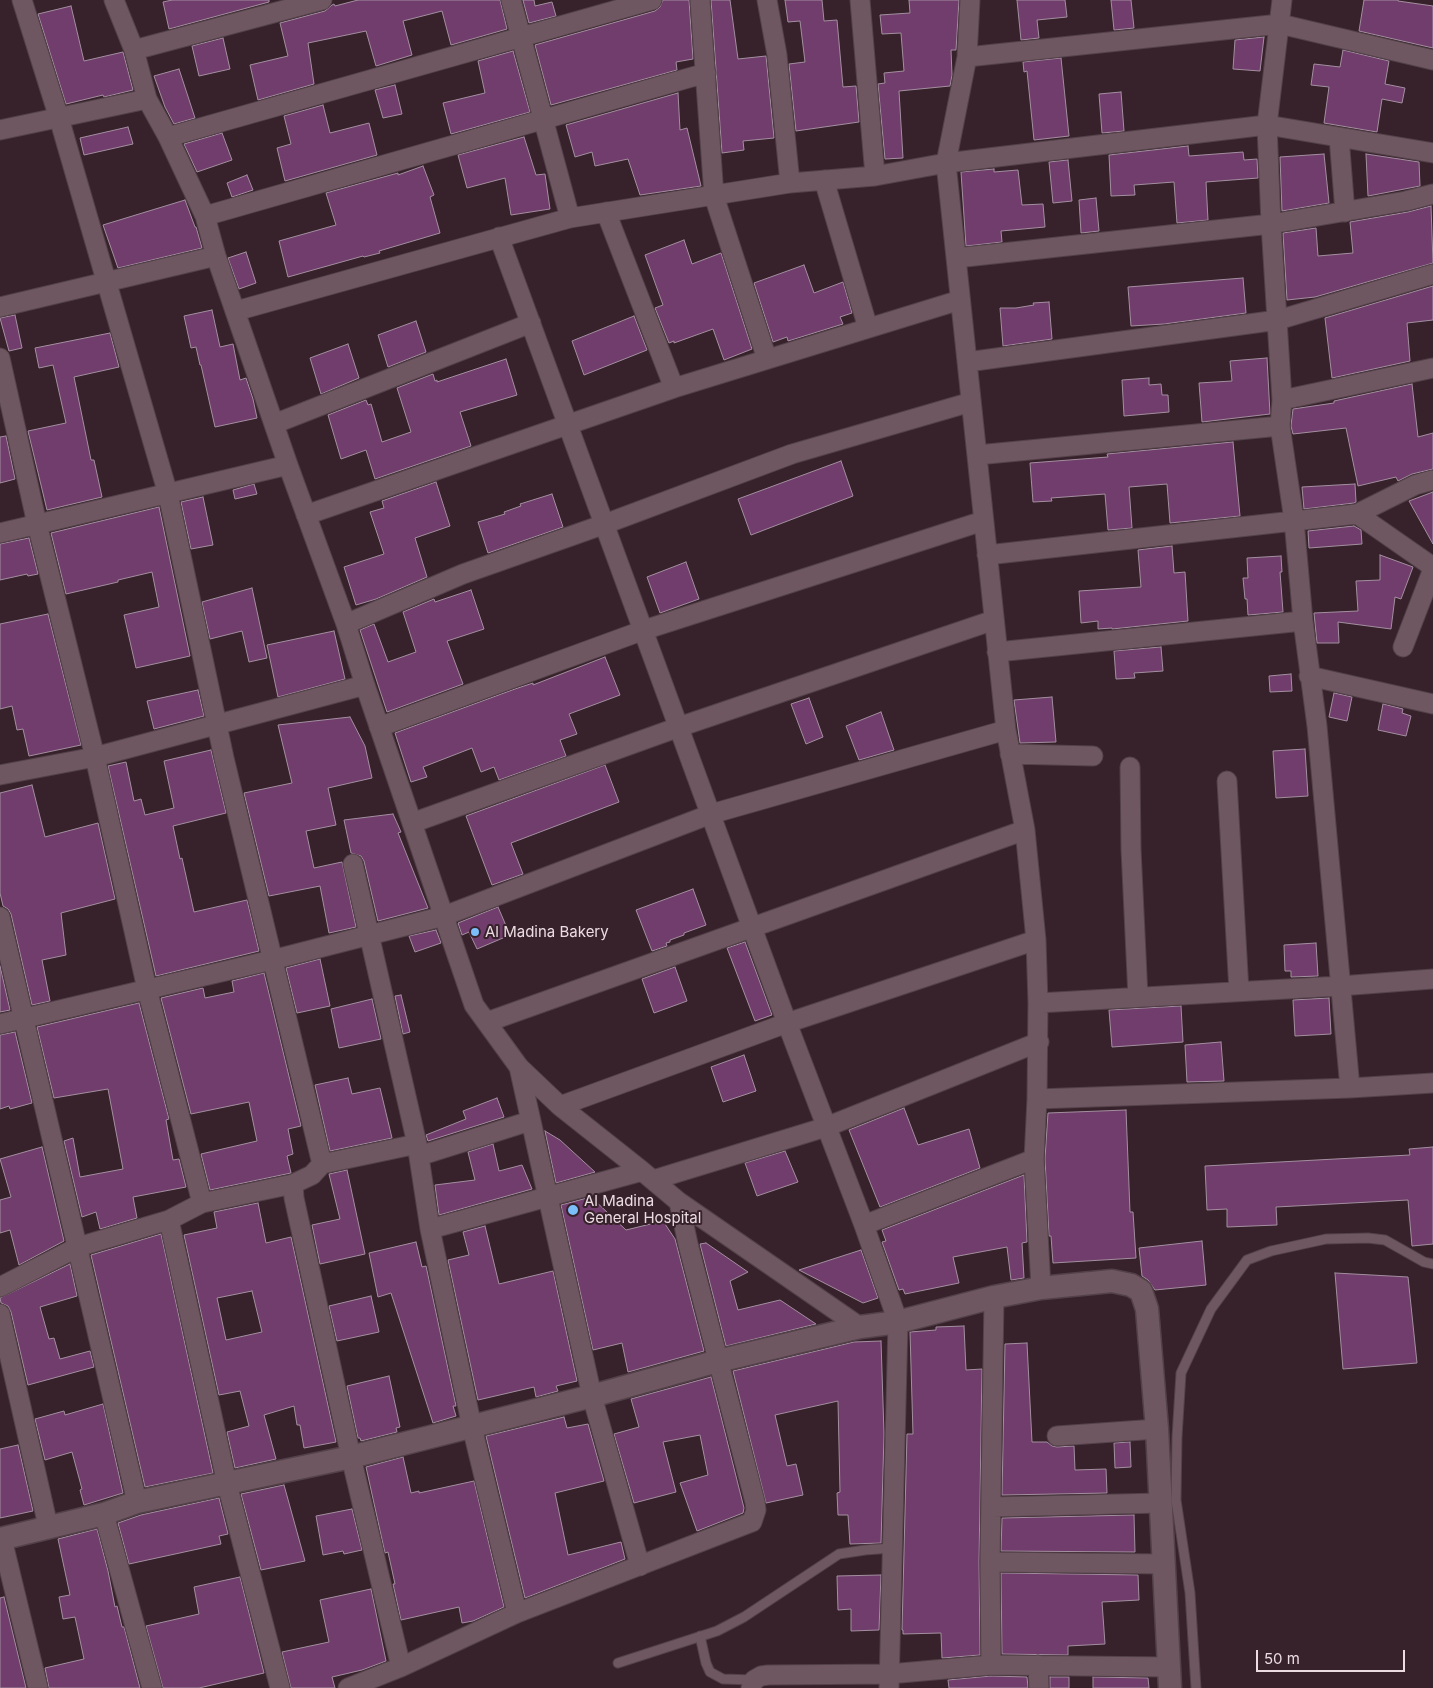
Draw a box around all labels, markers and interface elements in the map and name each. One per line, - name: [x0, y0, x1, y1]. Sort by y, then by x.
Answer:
- place label: Al Madina Bakery: [485, 923, 609, 941]
- marker: Al Madina Bakery: [469, 926, 481, 938]
- place label: Al Madina General Hospital: [584, 1192, 701, 1227]
- marker: Al Madina General Hospital: [566, 1203, 580, 1217]
- scale bar: [1258, 1640, 1407, 1672]
- text: 50 m: [1264, 1649, 1300, 1668]

